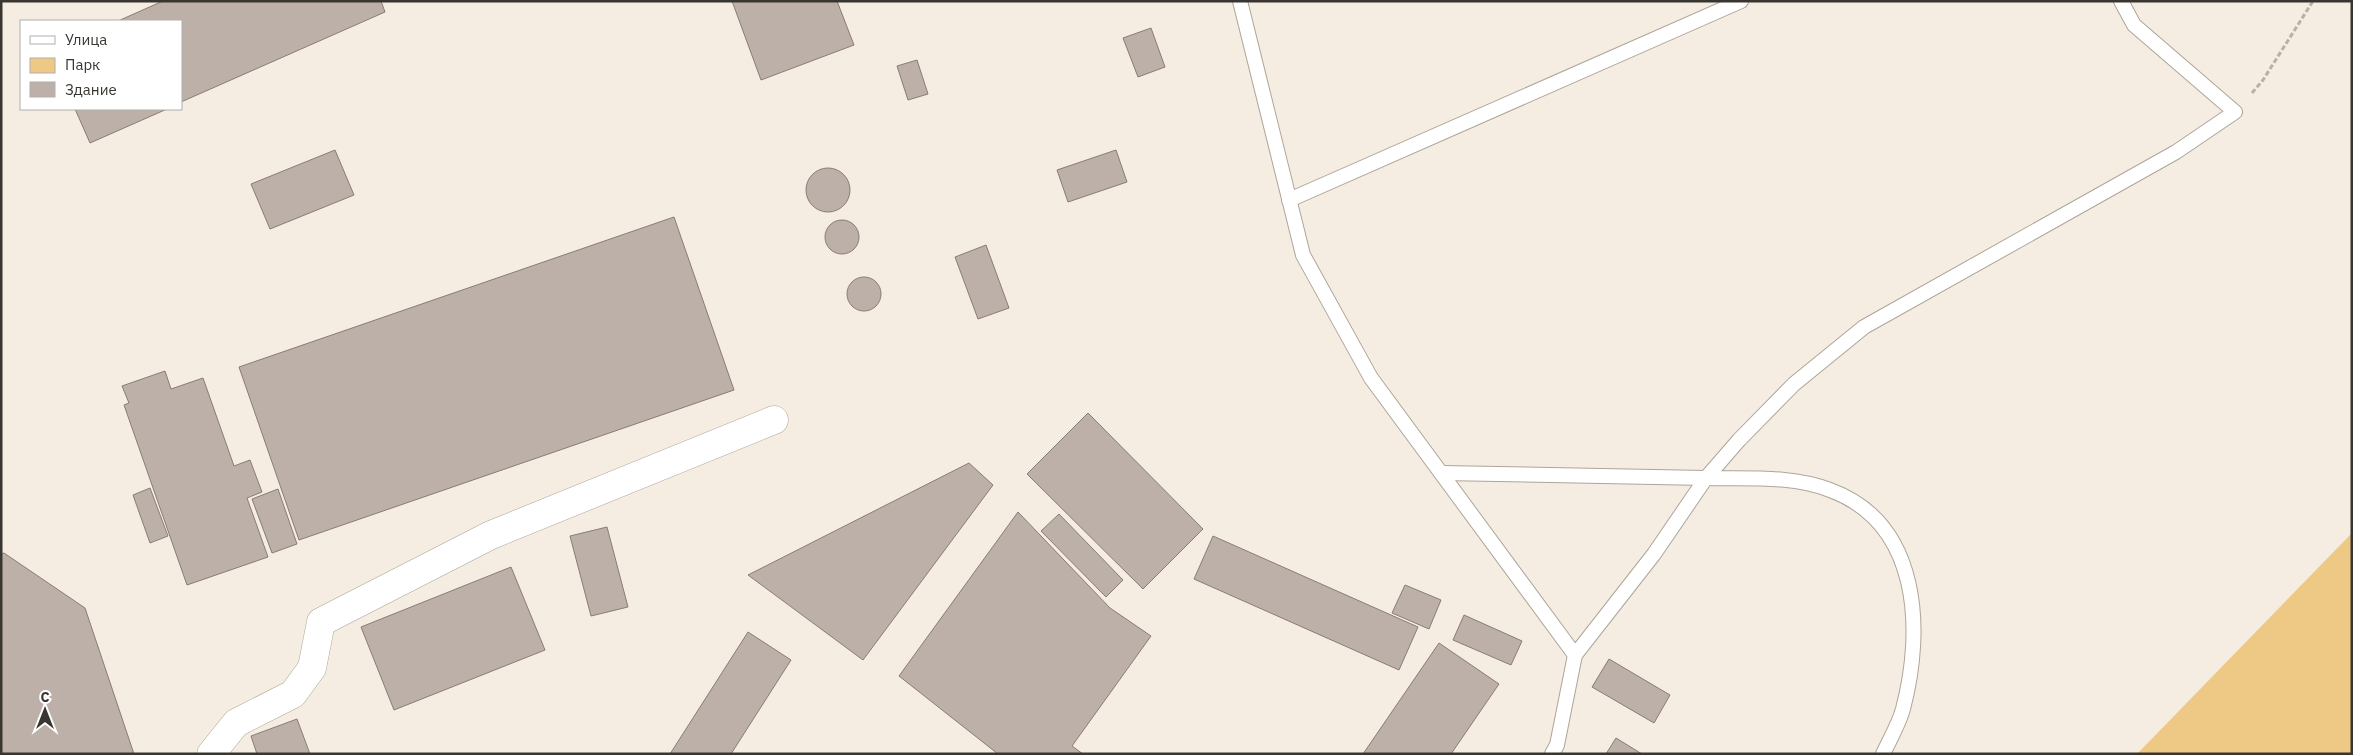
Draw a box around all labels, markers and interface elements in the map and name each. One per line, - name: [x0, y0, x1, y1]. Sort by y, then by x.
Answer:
- legend: [20, 20, 182, 110]
- text: Улица: [65, 30, 107, 49]
- text: Парк: [65, 55, 100, 74]
- text: Здание: [65, 80, 117, 99]
- north arrow: [20, 685, 70, 735]
- text: С: [40, 688, 50, 706]

